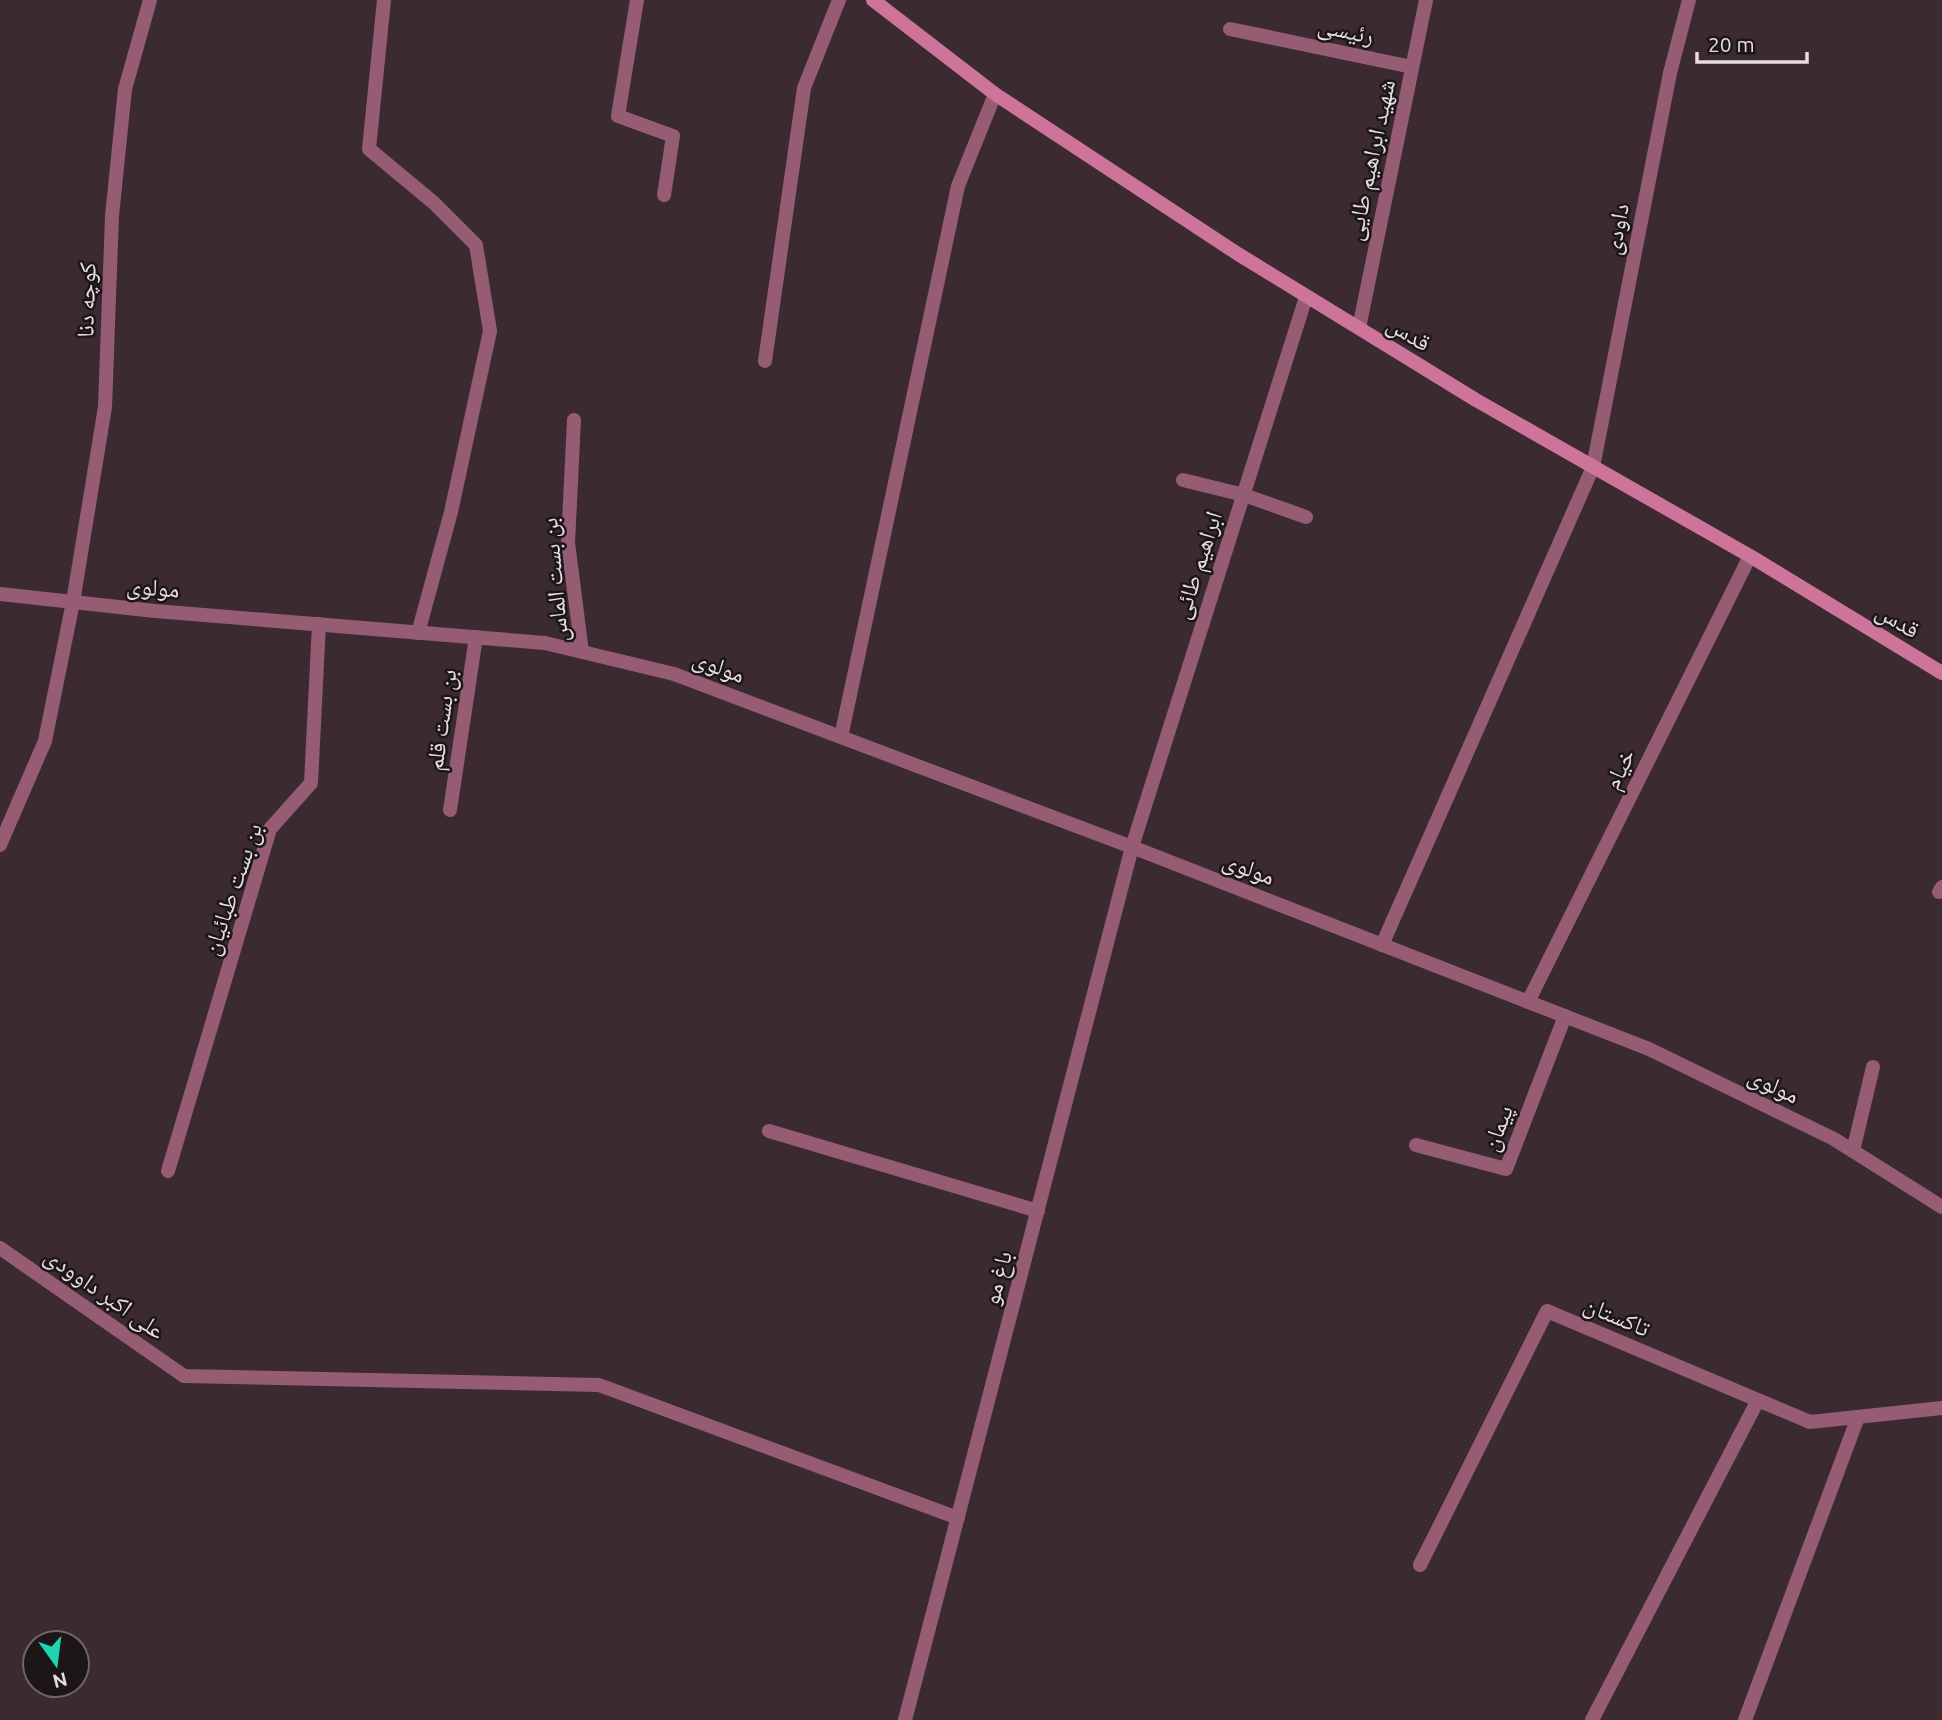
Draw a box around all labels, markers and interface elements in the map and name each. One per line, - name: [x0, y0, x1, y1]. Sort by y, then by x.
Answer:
- street label: رئیسی: [1315, 11, 1377, 50]
- scale bar: [1697, 21, 1807, 65]
- text: 20 m: [1708, 32, 1755, 56]
- street label: شهید ابراهیم طایی: [1340, 77, 1403, 244]
- street label: داودی: [1598, 201, 1635, 257]
- street label: کوچه دنا: [71, 262, 101, 338]
- street label: قدس: [1382, 310, 1436, 357]
- street label: ابراهیم طائی: [1167, 508, 1230, 623]
- street label: بن بست الماس: [535, 517, 574, 643]
- street label: مولوی: [125, 571, 181, 604]
- street label: قدس: [1871, 597, 1925, 644]
- street label: مولوی: [689, 644, 749, 689]
- street label: بن بست قلم: [421, 667, 464, 773]
- street label: خیام: [1598, 744, 1643, 795]
- street label: بن بست طبائیان: [197, 819, 268, 959]
- street label: مولوی: [1219, 846, 1279, 891]
- street label: مولوی: [1744, 1061, 1804, 1110]
- street label: پیمان: [1476, 1101, 1519, 1155]
- street label: علی اکبر داوودی: [39, 1242, 170, 1345]
- street label: باغ مو: [977, 1248, 1019, 1308]
- street label: تاکستان: [1580, 1290, 1654, 1343]
- north arrow: [21, 1629, 91, 1699]
- text: N: [51, 1668, 70, 1693]

